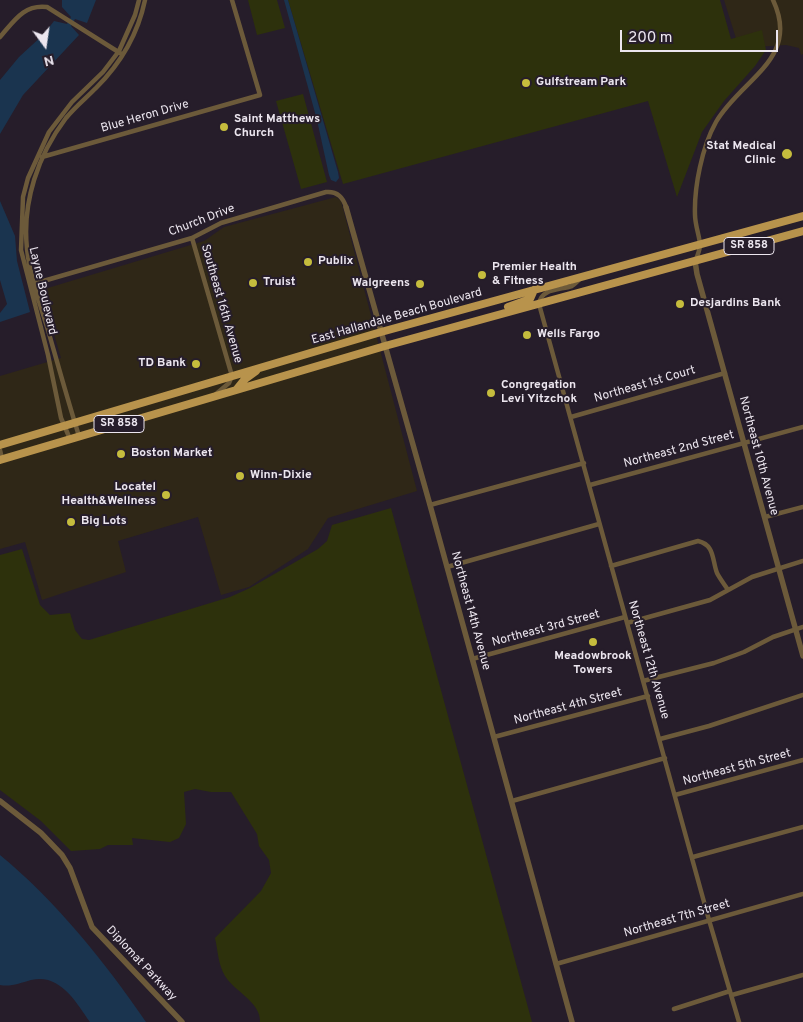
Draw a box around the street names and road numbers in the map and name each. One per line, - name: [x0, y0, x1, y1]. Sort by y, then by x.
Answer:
- street label: Blue Heron Drive: [99, 98, 191, 136]
- street label: Church Drive: [167, 202, 237, 240]
- road number: SR 858: [724, 238, 774, 255]
- street label: Southeast 16th Avenue: [197, 243, 245, 365]
- street label: Layne Boulevard: [25, 246, 59, 336]
- street label: East Hallandale Beach Boulevard: [310, 286, 484, 348]
- street label: Northeast 1st Court: [593, 364, 697, 406]
- street label: Northeast 10th Avenue: [735, 395, 781, 517]
- road number: SR 858: [94, 416, 144, 432]
- street label: Northeast 2nd Street: [622, 428, 736, 472]
- street label: Northeast 14th Avenue: [447, 550, 493, 672]
- street label: Northeast 12th Avenue: [624, 599, 672, 721]
- street label: Northeast 3rd Street: [491, 608, 601, 650]
- street label: Northeast 4th Street: [512, 686, 624, 728]
- street label: Northeast 5th Street: [681, 747, 793, 789]
- street label: Northeast 7th Street: [622, 897, 732, 941]
- street label: Diplomat Parkway: [103, 924, 179, 1004]

